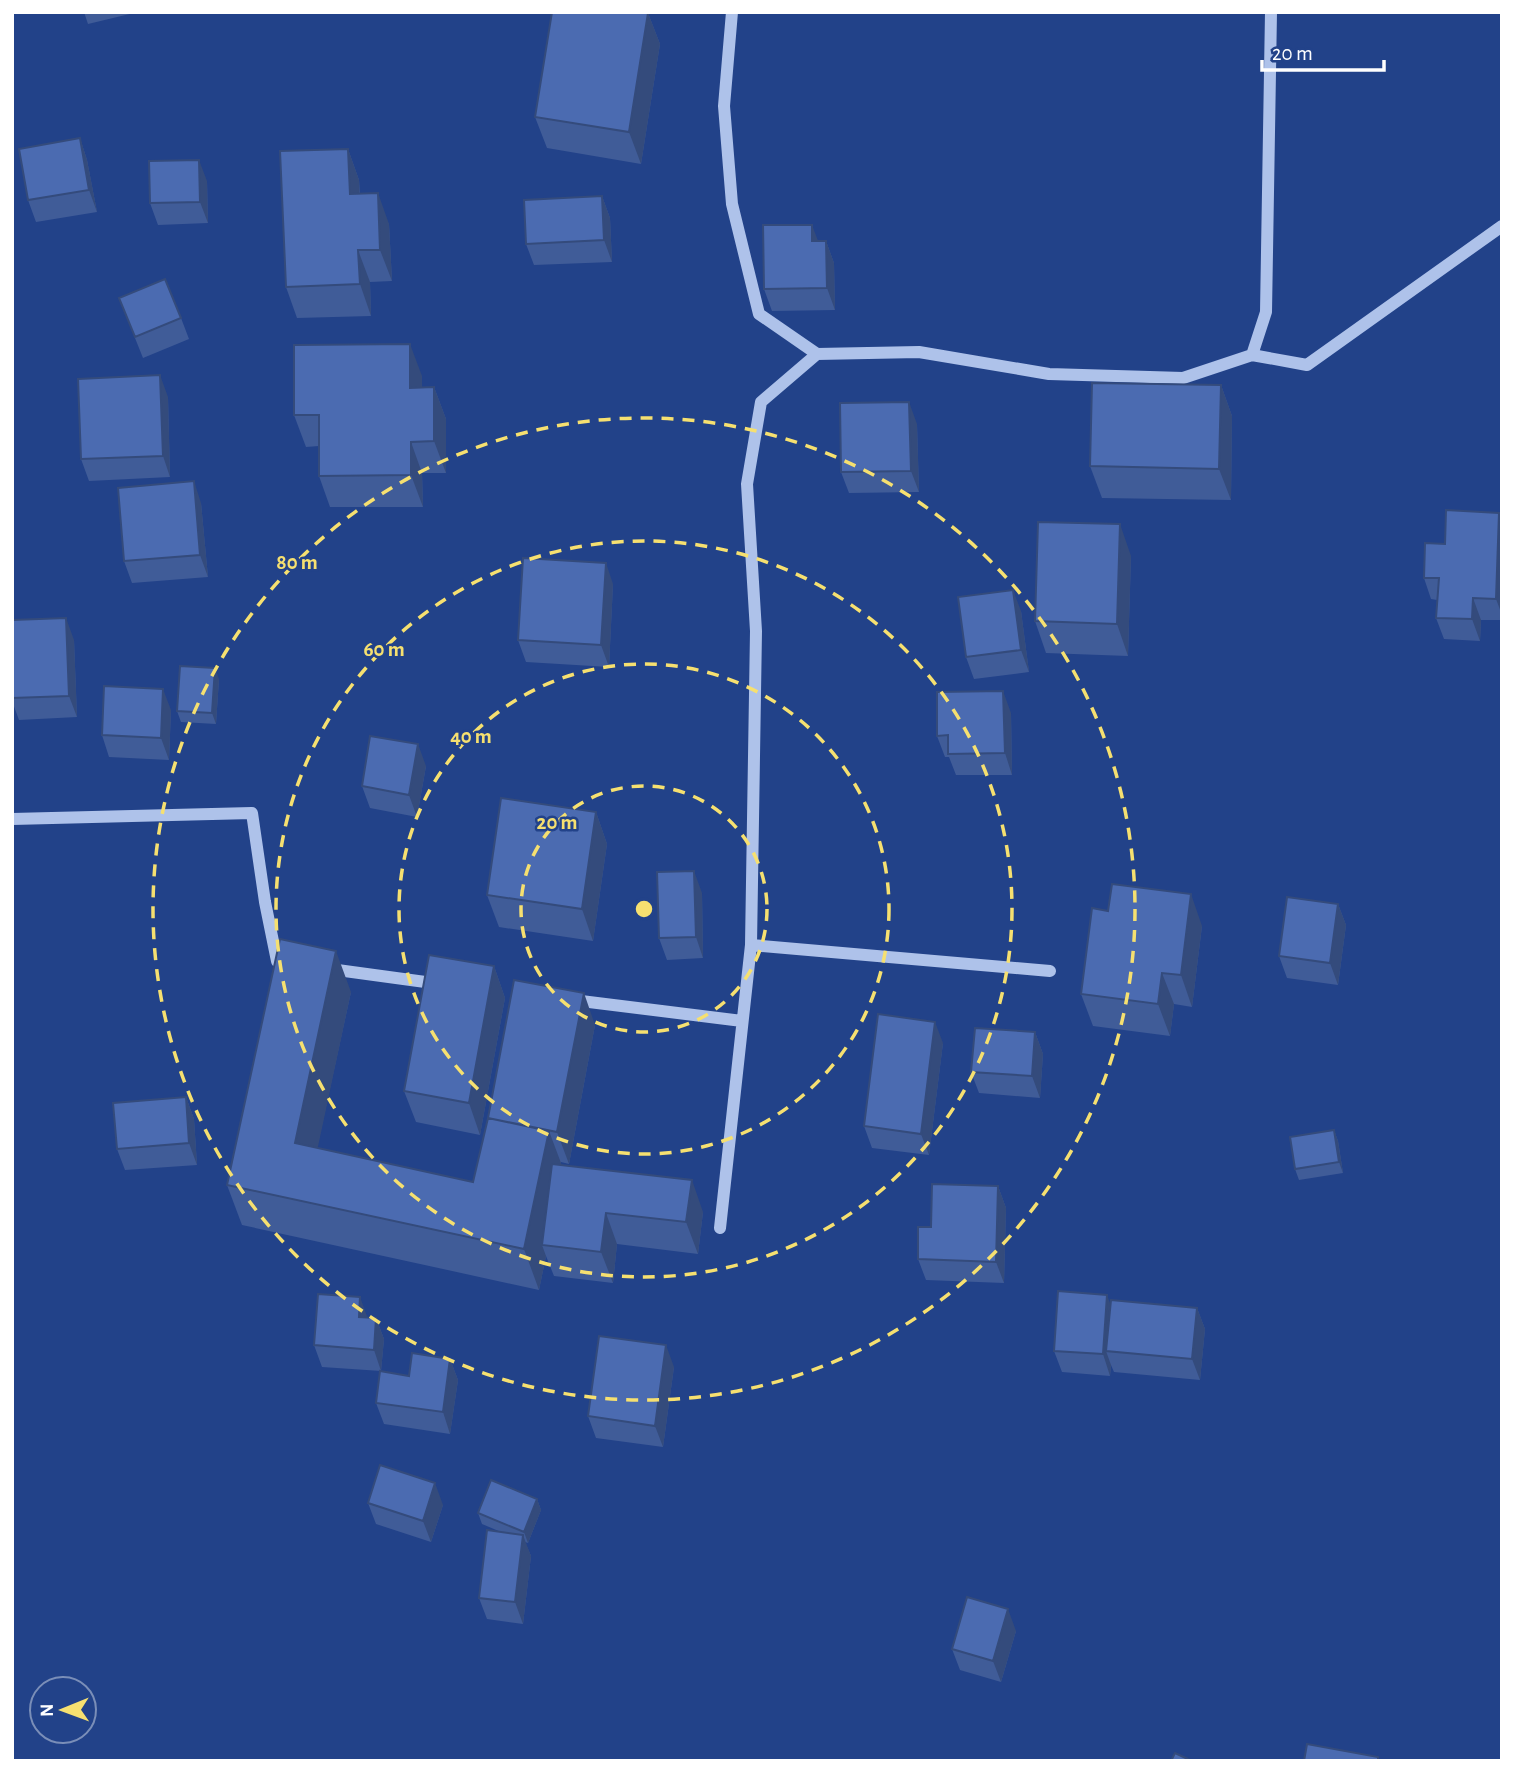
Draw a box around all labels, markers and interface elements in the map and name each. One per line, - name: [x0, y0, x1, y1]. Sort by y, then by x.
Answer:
- scale bar: [1262, 28, 1384, 72]
- text: 20 m: [1272, 43, 1313, 64]
- text: 80 m: [276, 552, 318, 573]
- text: 60 m: [363, 639, 405, 660]
- text: 40 m: [450, 726, 492, 747]
- text: 20 m: [537, 812, 577, 833]
- centre of rings: [632, 897, 656, 921]
- north arrow: [28, 1675, 98, 1745]
- text: N: [38, 1703, 57, 1717]

